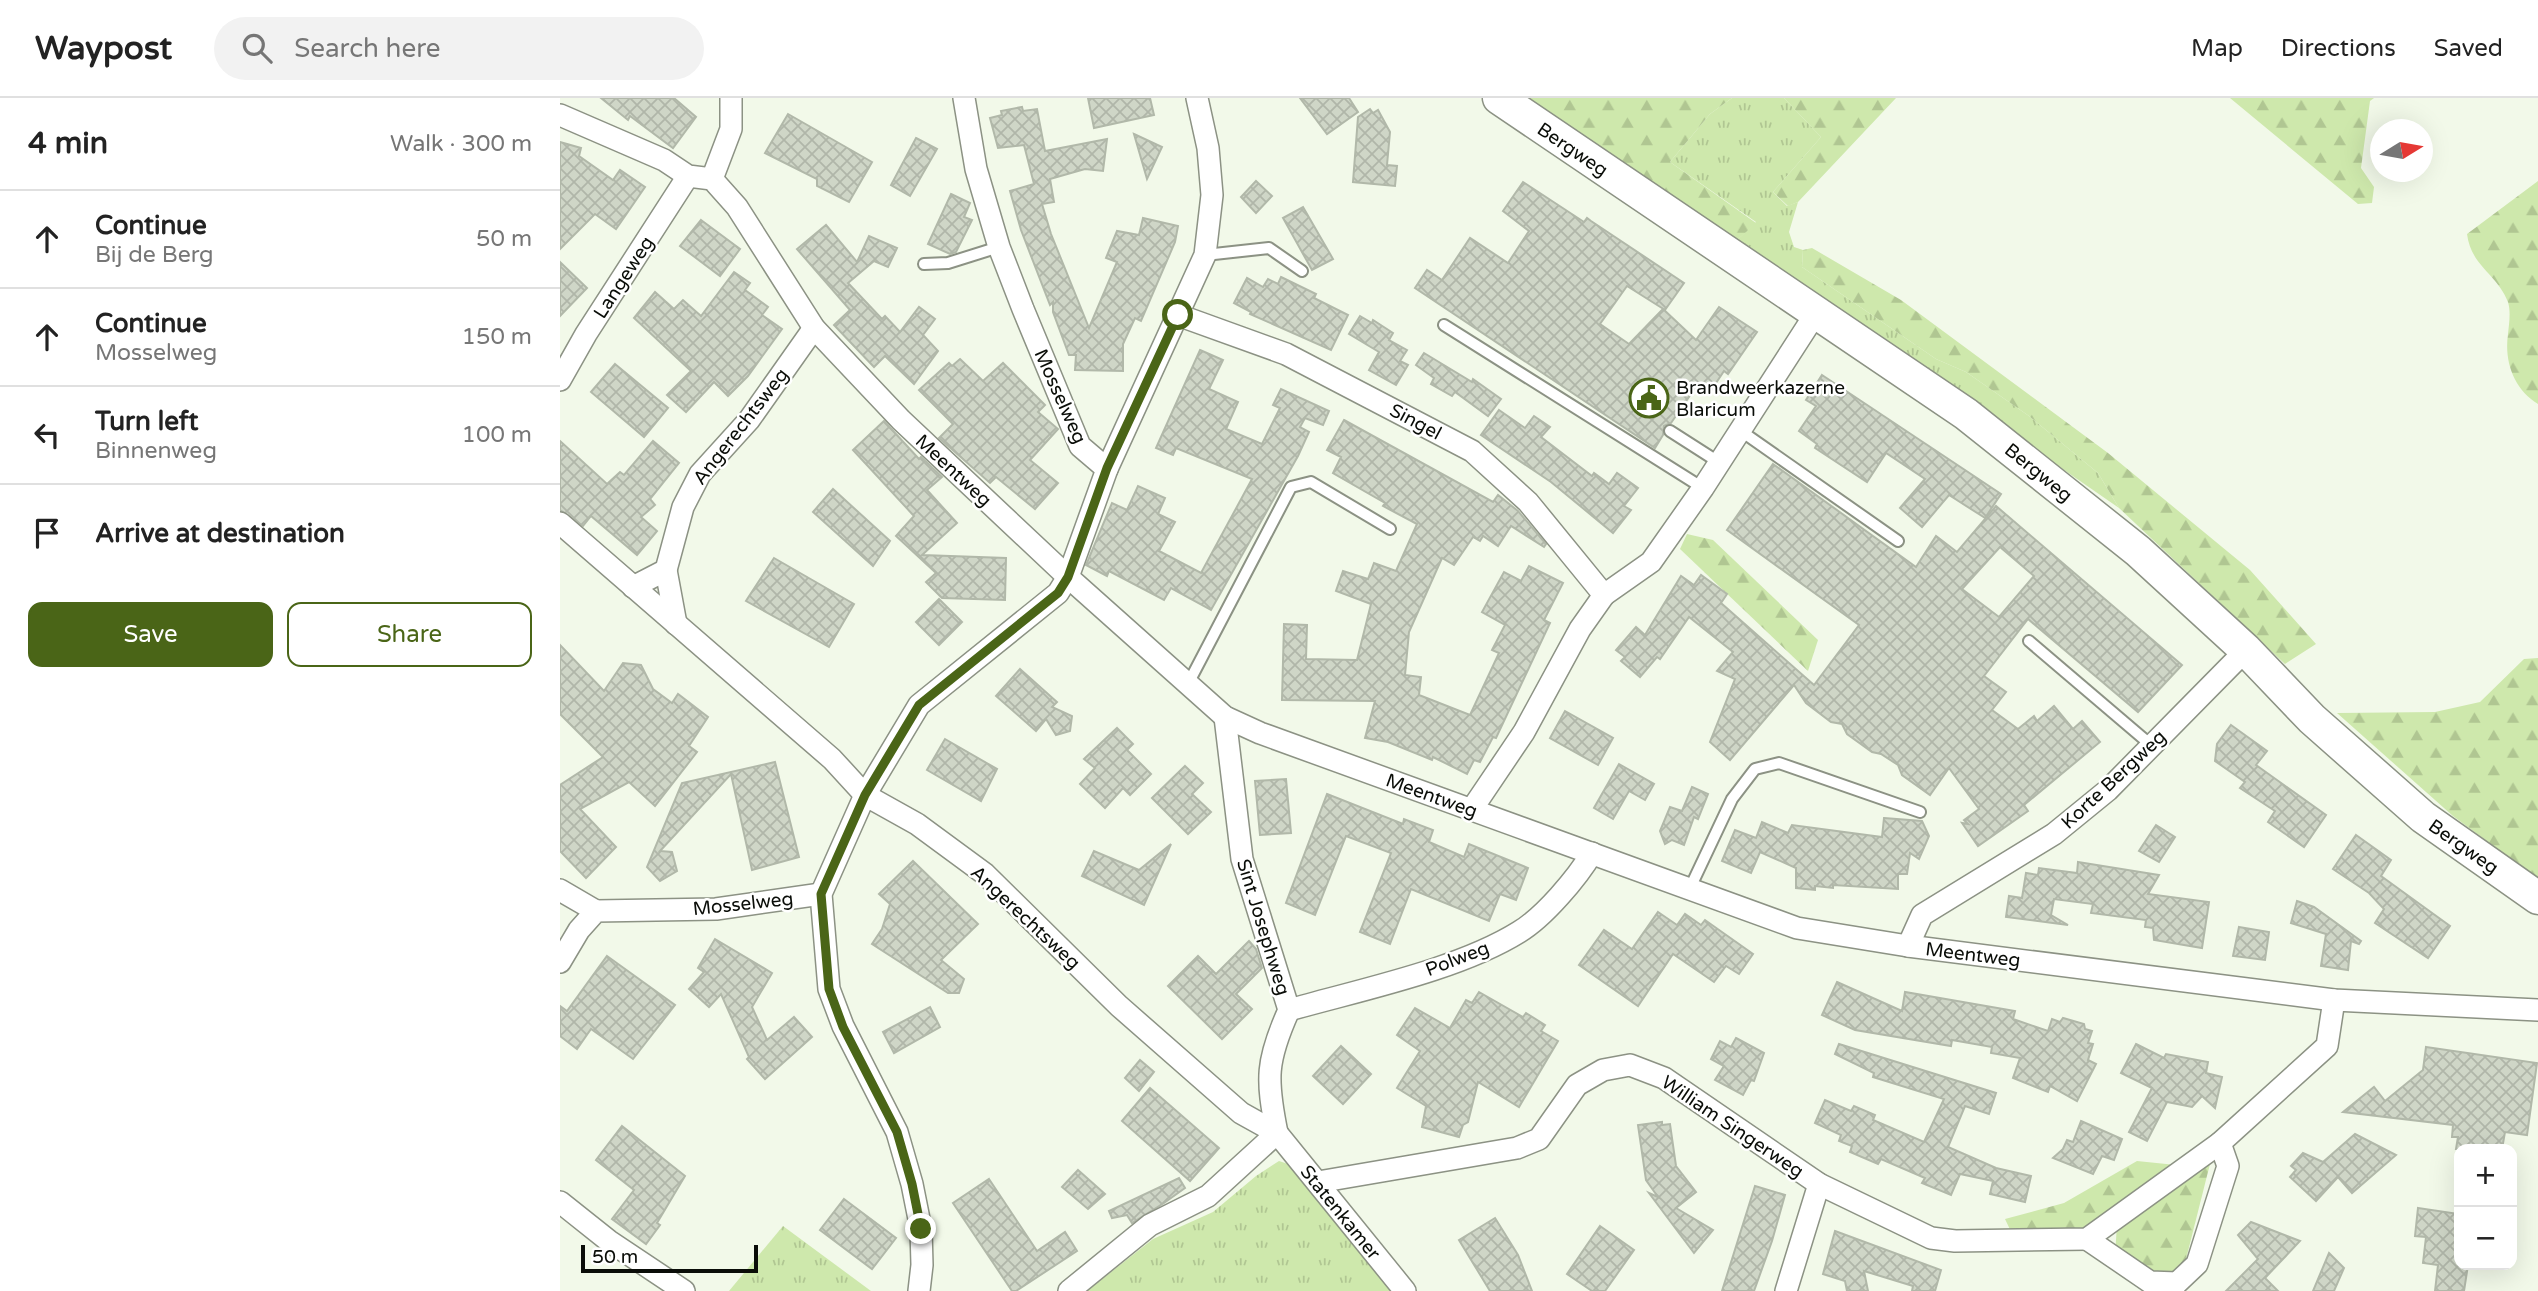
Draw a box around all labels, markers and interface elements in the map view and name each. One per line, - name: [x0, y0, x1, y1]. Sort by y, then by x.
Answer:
- search box: [214, 17, 704, 80]
- text: Waypost: [35, 29, 172, 68]
- icon: search: [238, 29, 276, 67]
- text: Search here: [294, 33, 440, 64]
- text: Map: [2191, 34, 2243, 63]
- text: Directions: [2281, 34, 2396, 63]
- text: Saved: [2434, 34, 2503, 63]
- street label: Bergweg: [1533, 118, 1612, 181]
- north arrow: [2370, 119, 2433, 182]
- text: 4 min: [28, 125, 108, 162]
- text: Walk · 300 m: [390, 130, 532, 158]
- text: Continue: [95, 210, 207, 241]
- icon: ahead: [28, 220, 66, 258]
- text: 50 m: [476, 225, 532, 253]
- street label: Langeweg: [589, 232, 659, 323]
- text: Bij de Berg: [95, 241, 214, 269]
- route start: [1162, 299, 1193, 330]
- text: Continue: [95, 308, 207, 339]
- icon: ahead: [28, 318, 66, 356]
- text: 150 m: [462, 323, 532, 351]
- text: Mosselweg: [95, 339, 217, 367]
- street label: Mosselweg: [1029, 346, 1091, 447]
- street label: Angerechtsweg: [689, 364, 793, 489]
- public building icon: Brandweerkazerne Blaricum: [1628, 377, 1670, 419]
- place label: Brandweerkazerne Blaricum: [1676, 377, 1845, 421]
- street label: Singel: [1386, 399, 1445, 445]
- text: Turn left: [95, 406, 198, 437]
- icon: left: [28, 416, 66, 454]
- text: 100 m: [462, 421, 532, 449]
- street label: Meentweg: [911, 430, 996, 511]
- text: Binnenweg: [95, 437, 217, 465]
- street label: Bergweg: [2000, 439, 2077, 507]
- icon: arrive: [28, 514, 66, 552]
- text: Arrive at destination: [95, 518, 345, 549]
- button: Save: [28, 602, 273, 667]
- button: Share: [287, 602, 532, 667]
- street label: Korte Bergweg: [2057, 726, 2170, 834]
- street label: Meentweg: [1383, 769, 1480, 823]
- street label: Bergweg: [2424, 815, 2503, 879]
- street label: Sint Josephweg: [1232, 857, 1294, 998]
- street label: Angerechtsweg: [966, 861, 1085, 974]
- street label: Mosselweg: [692, 888, 794, 920]
- street label: Polweg: [1422, 937, 1492, 981]
- street label: Meentweg: [1924, 938, 2022, 972]
- street label: William Singerweg: [1657, 1071, 1808, 1183]
- map controls: [2454, 1144, 2517, 1270]
- button: +: [2454, 1144, 2517, 1207]
- street label: Statenkamer: [1296, 1161, 1385, 1265]
- button: −: [2454, 1207, 2517, 1270]
- route end: [905, 1213, 936, 1244]
- scale bar: [581, 1242, 758, 1274]
- text: 50 m: [592, 1246, 638, 1268]

